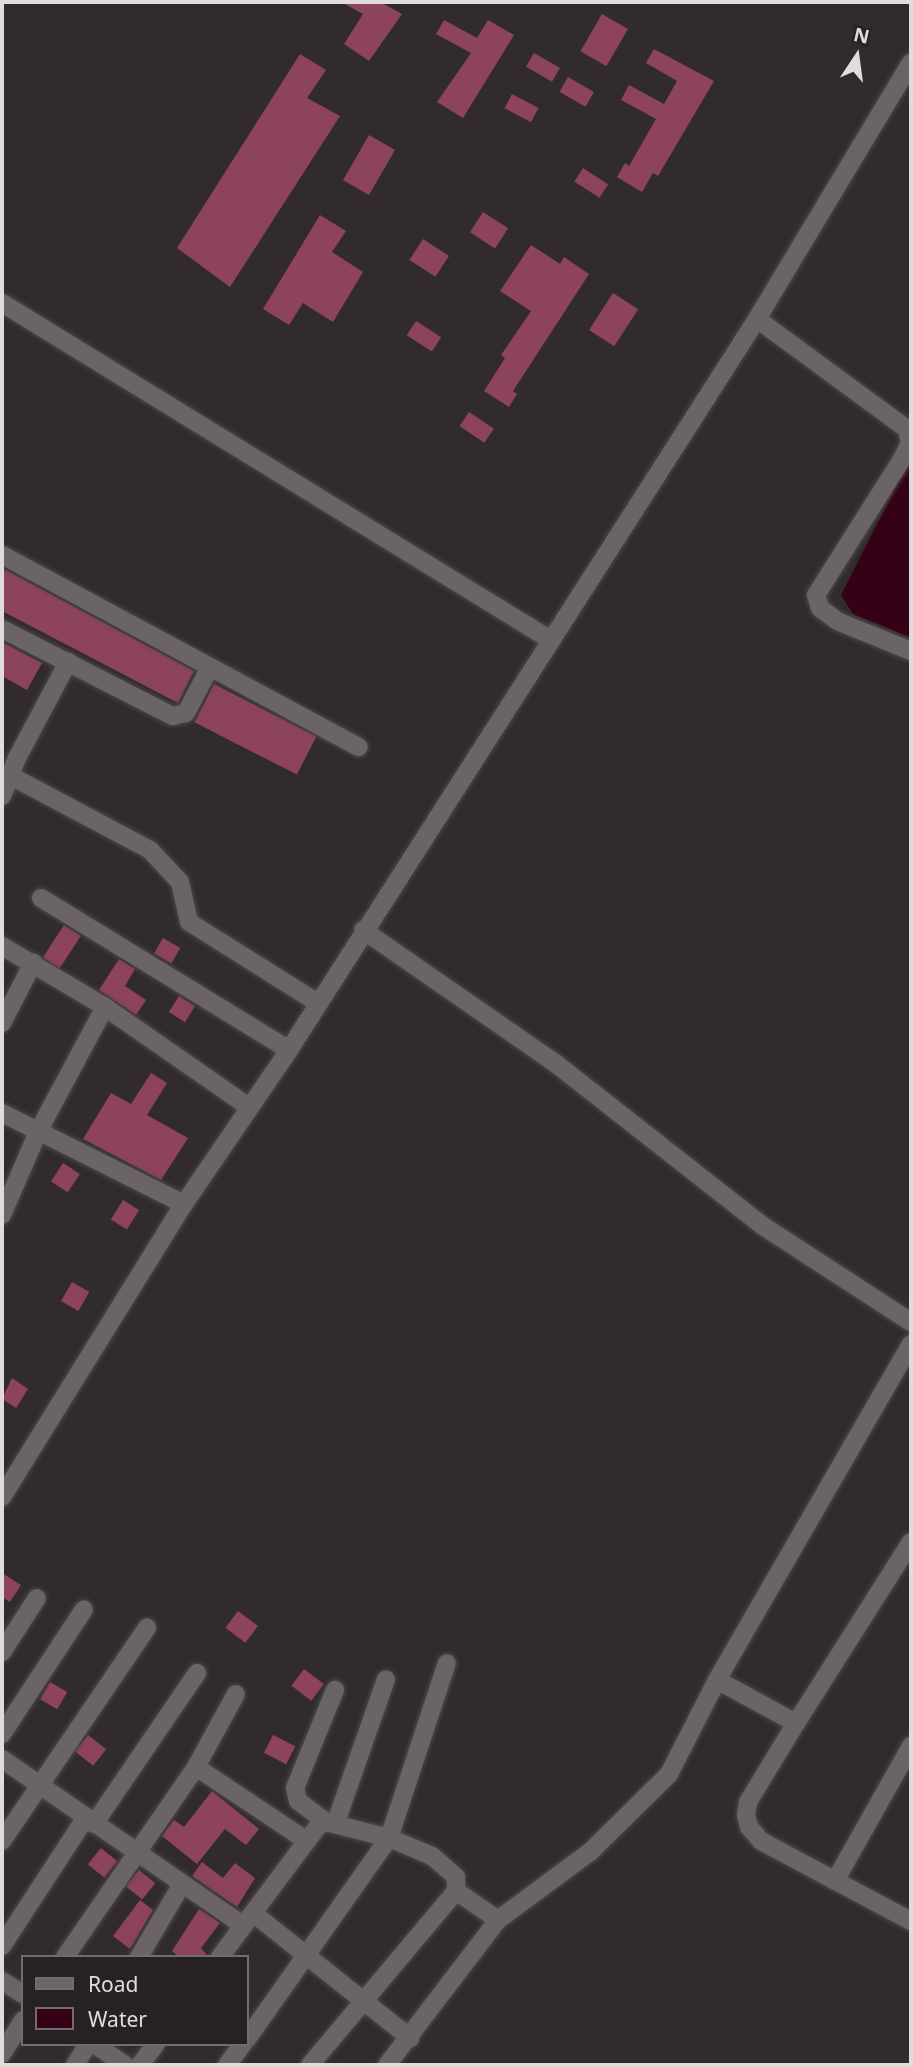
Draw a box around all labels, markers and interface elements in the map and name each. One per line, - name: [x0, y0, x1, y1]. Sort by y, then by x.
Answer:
- north arrow: [822, 21, 892, 91]
- text: N: [851, 21, 872, 50]
- legend: [21, 1955, 248, 2046]
- text: Road: [88, 1970, 138, 1998]
- text: Water: [88, 2005, 147, 2033]

